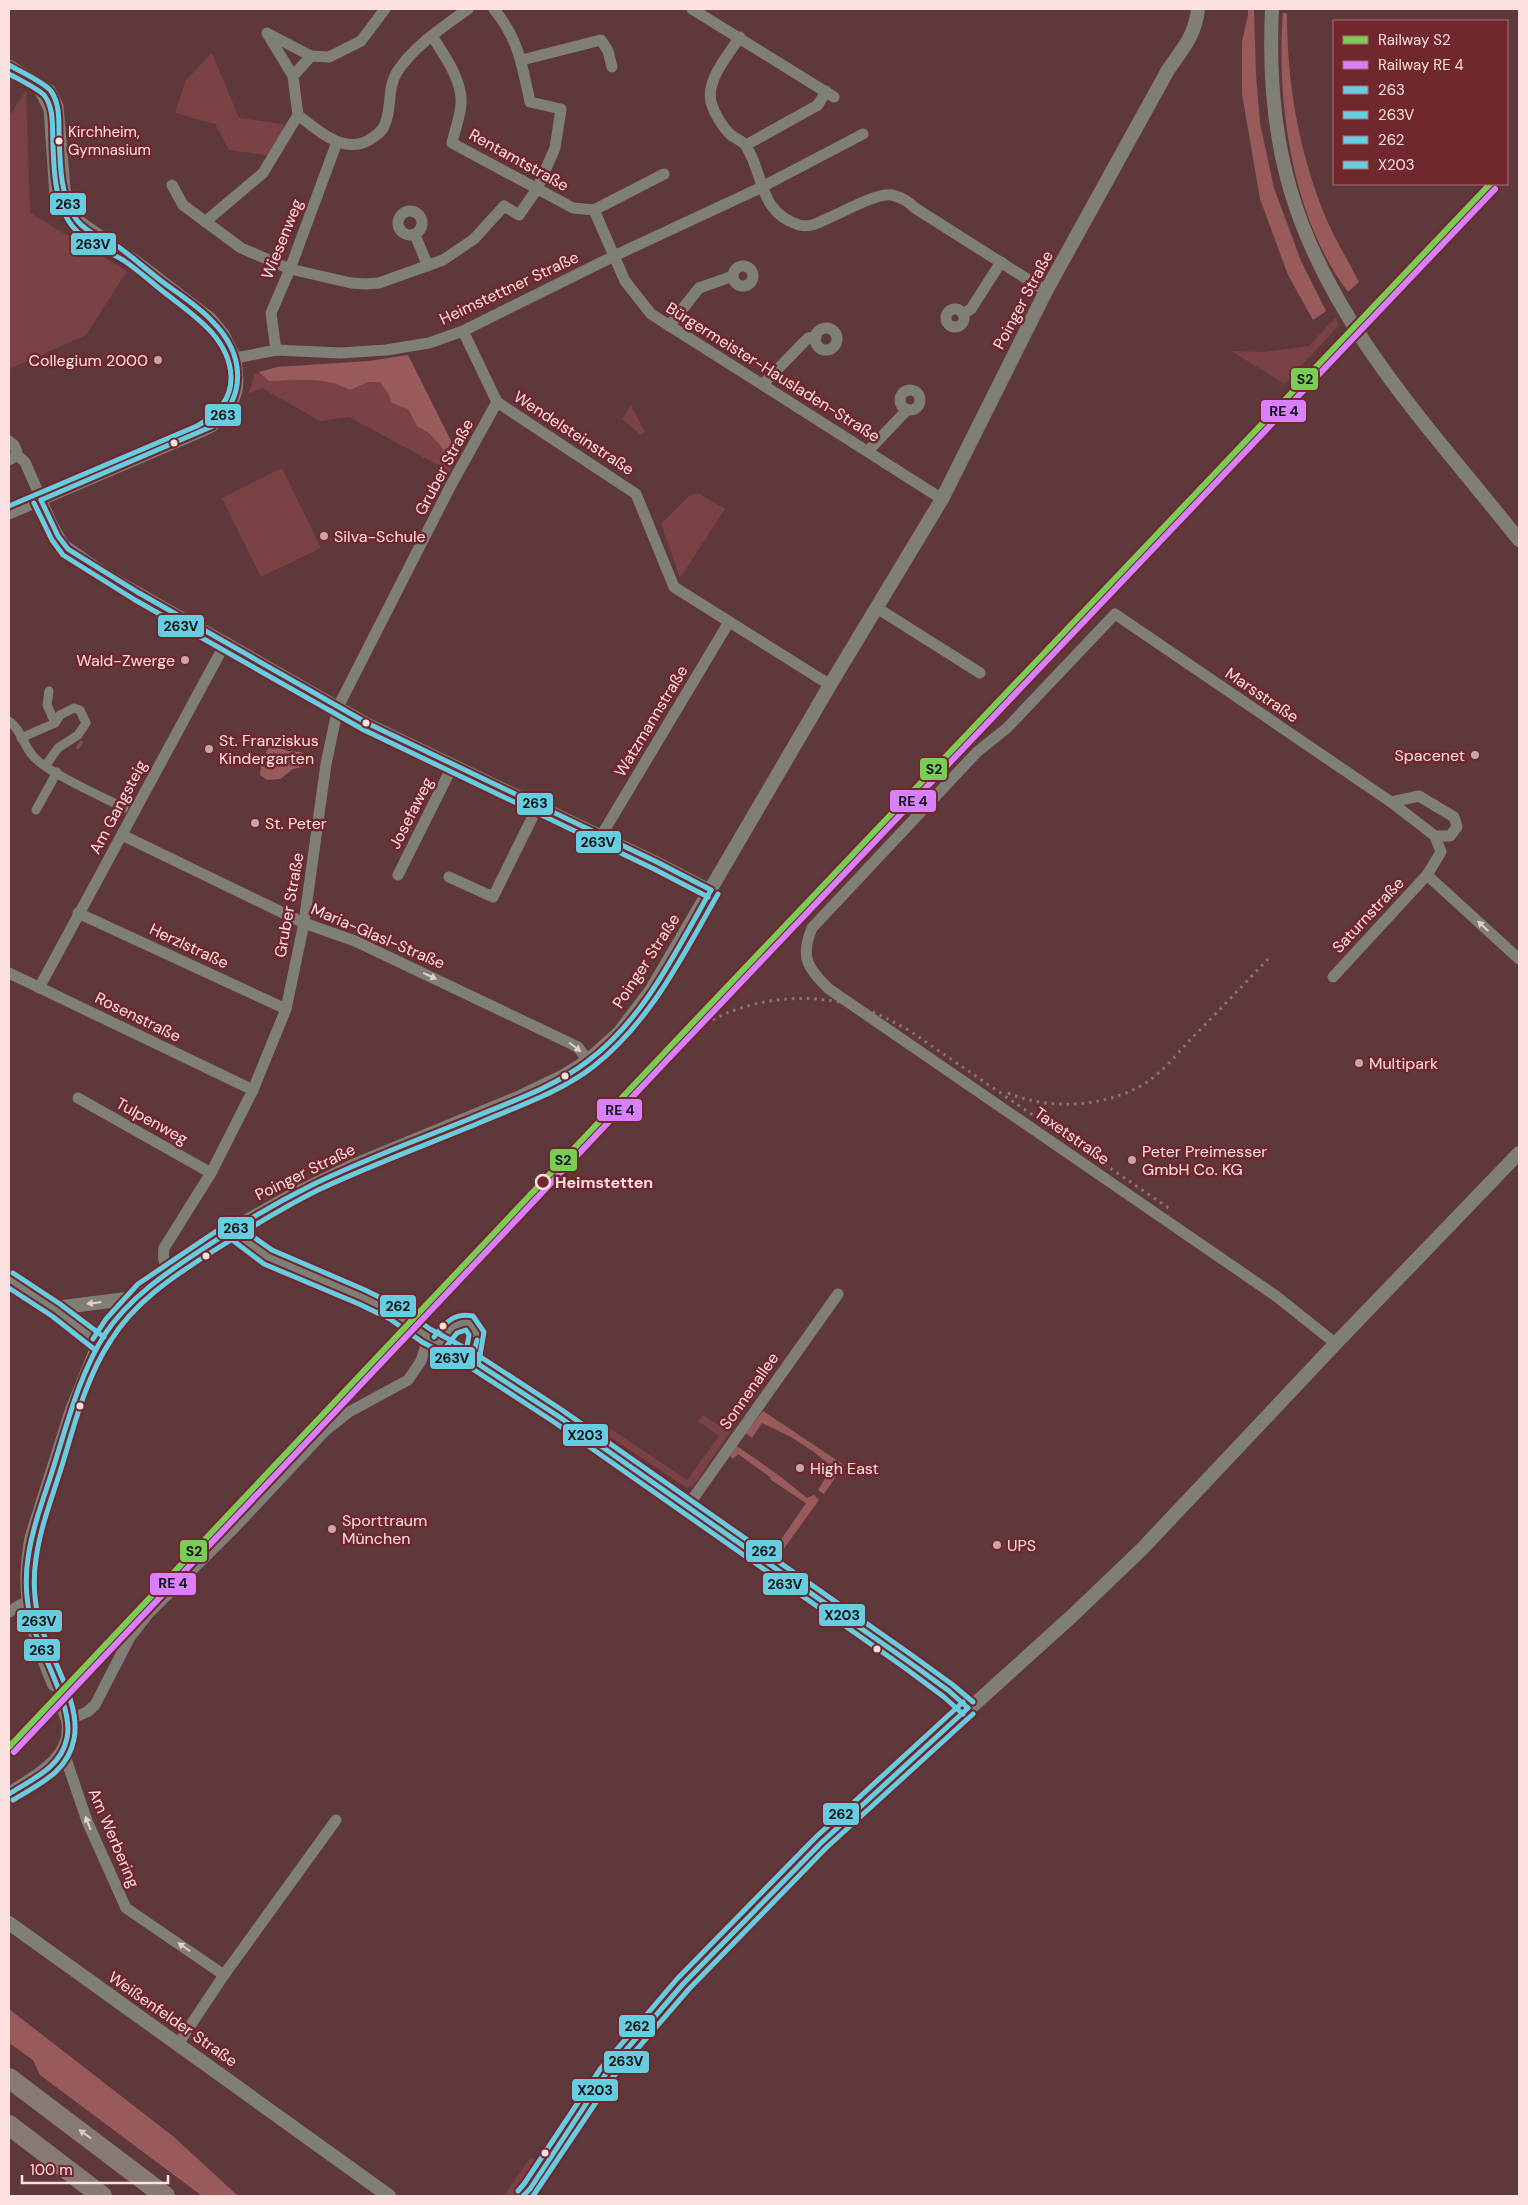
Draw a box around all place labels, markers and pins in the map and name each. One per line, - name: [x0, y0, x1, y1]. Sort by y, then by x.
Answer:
- place label: Kirchheim, Gymnasium: [68, 122, 151, 160]
- marker: Kirchheim, Gymnasium: [54, 136, 64, 146]
- place label: Collegium 2000: [29, 350, 148, 371]
- marker: Collegium 2000: [152, 354, 164, 366]
- unlabelled marker: [169, 438, 179, 448]
- place label: Silva-Schule: [334, 526, 426, 547]
- marker: Silva-Schule: [318, 530, 330, 542]
- place label: Wald-Zwerge: [76, 650, 175, 671]
- marker: Wald-Zwerge: [179, 654, 191, 666]
- unlabelled marker: [361, 718, 371, 728]
- place label: St. Franziskus Kindergarten: [219, 730, 319, 769]
- marker: St. Franziskus Kindergarten: [203, 743, 215, 755]
- place label: Spacenet: [1394, 745, 1465, 766]
- marker: Spacenet: [1469, 749, 1481, 761]
- place label: St. Peter: [265, 813, 327, 834]
- marker: St. Peter: [249, 817, 261, 829]
- place label: Multipark: [1369, 1053, 1438, 1074]
- marker: Multipark: [1353, 1057, 1365, 1069]
- unlabelled marker: [560, 1071, 570, 1081]
- place label: Peter Preimesser GmbH Co. KG: [1142, 1141, 1267, 1180]
- marker: Peter Preimesser GmbH Co. KG: [1126, 1154, 1138, 1166]
- place label: Heimstetten: [555, 1172, 653, 1193]
- marker: Heimstetten: [535, 1174, 551, 1190]
- unlabelled marker: [201, 1251, 211, 1261]
- unlabelled marker: [438, 1321, 448, 1331]
- unlabelled marker: [75, 1401, 85, 1411]
- place label: High East: [810, 1458, 879, 1479]
- marker: High East: [794, 1462, 806, 1474]
- place label: Sporttraum München: [342, 1510, 427, 1549]
- marker: Sporttraum München: [326, 1523, 338, 1535]
- place label: UPS: [1007, 1535, 1036, 1556]
- marker: UPS: [991, 1539, 1003, 1551]
- unlabelled marker: [872, 1644, 882, 1654]
- unlabelled marker: [540, 2148, 550, 2158]

